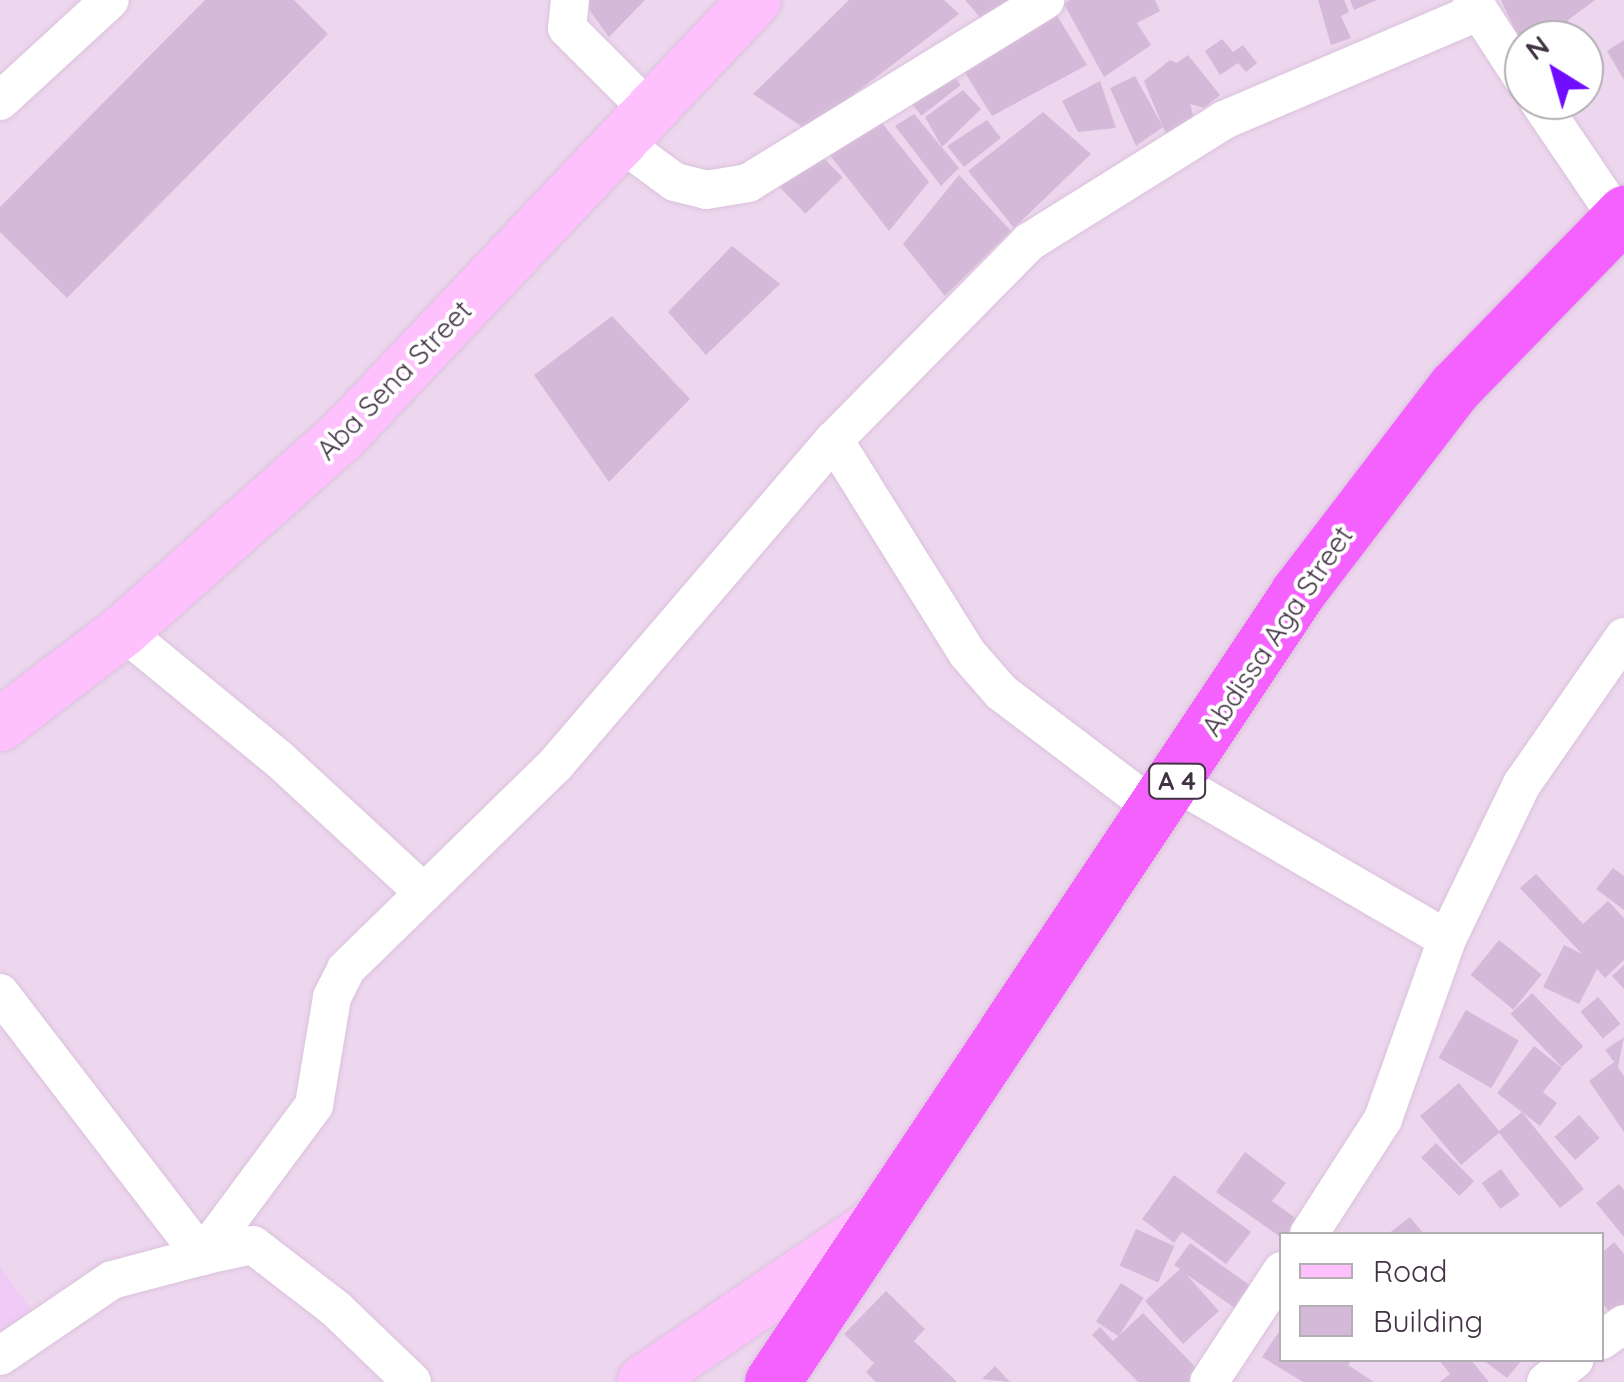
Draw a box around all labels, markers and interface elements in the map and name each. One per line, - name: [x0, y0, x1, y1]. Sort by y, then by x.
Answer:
- north arrow: [1504, 20, 1604, 120]
- text: N: [1518, 27, 1556, 67]
- street label: Aba Sena Street: [309, 293, 479, 467]
- street label: Abdissa Aga Street: [1194, 520, 1360, 742]
- road number: A 4: [1147, 761, 1207, 801]
- legend: [1279, 1232, 1604, 1362]
- text: Road: [1373, 1252, 1447, 1290]
- text: Building: [1373, 1302, 1483, 1340]

